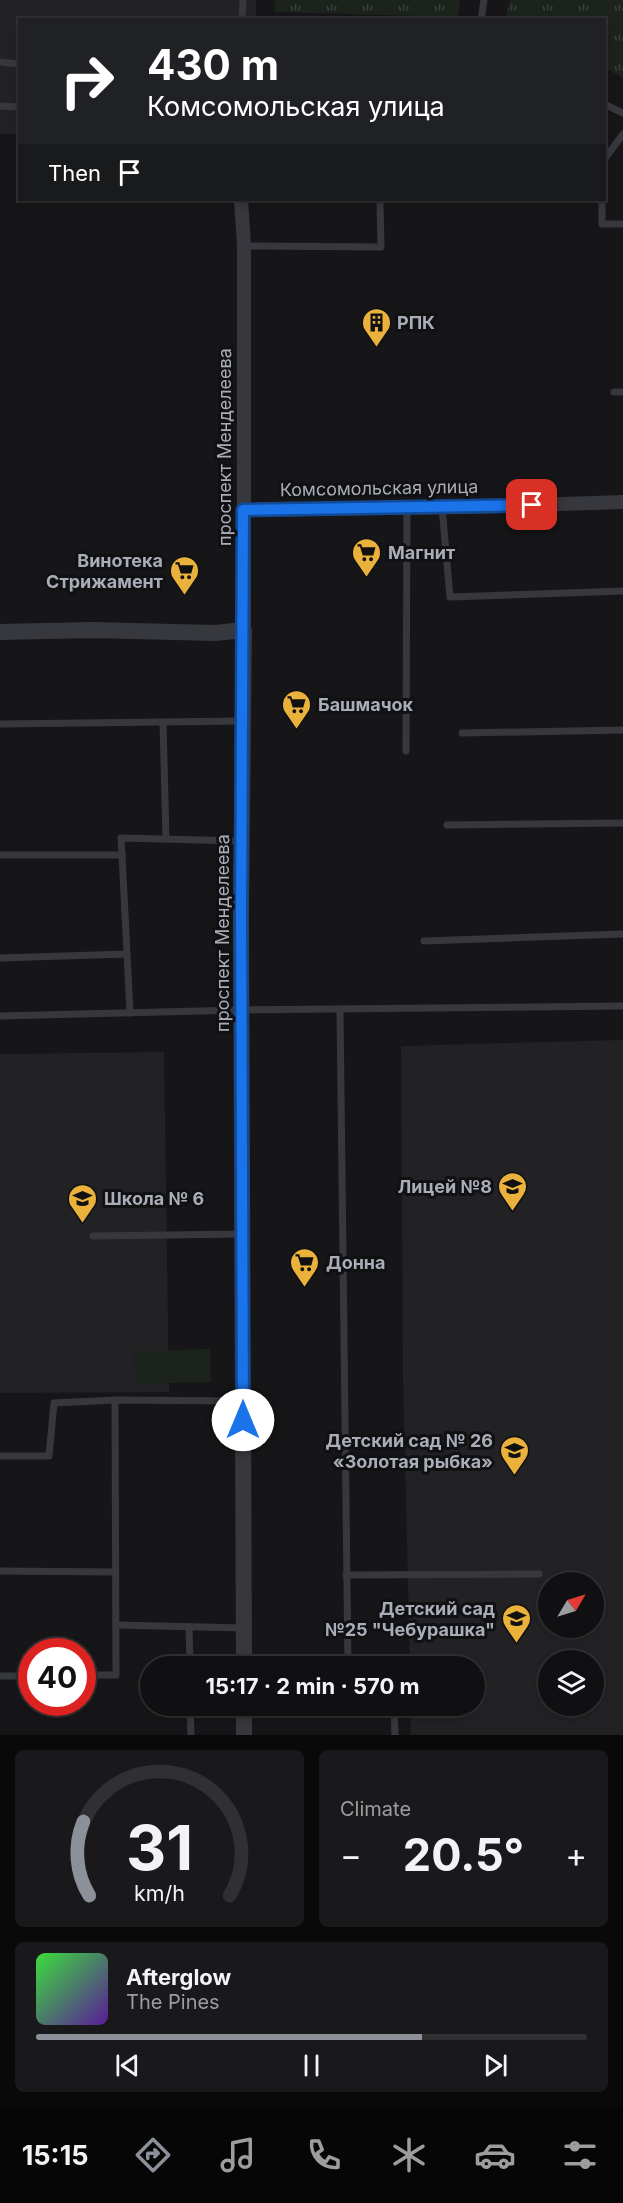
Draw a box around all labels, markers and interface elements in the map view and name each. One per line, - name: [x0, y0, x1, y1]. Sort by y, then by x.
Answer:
- text: 430 m: [147, 39, 279, 90]
- icon: right: [48, 42, 126, 120]
- text: Комсомольская улица: [147, 90, 445, 123]
- icon: arrive: [113, 156, 146, 189]
- text: Then: [48, 160, 101, 186]
- building icon: РПК: [360, 306, 392, 348]
- place label: РПК: [397, 312, 435, 333]
- street label: проспект Менделеева: [214, 348, 235, 546]
- street label: Комсомольская улица: [280, 476, 478, 500]
- pin: [506, 479, 557, 530]
- icon: arrive: [515, 488, 548, 521]
- supermarket icon: Магнит: [351, 536, 383, 578]
- place label: Магнит: [388, 542, 455, 563]
- place label: Винотека Стрижамент: [46, 550, 163, 592]
- supermarket icon: Винотека Стрижамент: [168, 554, 200, 596]
- supermarket icon: Башмачок: [281, 688, 313, 730]
- place label: Башмачок: [318, 694, 413, 715]
- street label: проспект Менделеева: [212, 834, 233, 1032]
- school or university icon: Лицей №8: [497, 1170, 529, 1212]
- place label: Лицей №8: [398, 1176, 492, 1197]
- school or university icon: Школа № 6: [67, 1182, 99, 1224]
- place label: Школа № 6: [104, 1188, 204, 1209]
- supermarket icon: Донна: [289, 1246, 321, 1288]
- place label: Донна: [326, 1252, 386, 1273]
- position arrow: [211, 1388, 275, 1452]
- place label: Детский сад № 26 «Золотая рыбка»: [326, 1430, 493, 1472]
- school or university icon: Детский сад № 26 «Золотая рыбка»: [498, 1434, 530, 1476]
- north arrow: [538, 1572, 604, 1638]
- map controls: [538, 1572, 604, 1716]
- place label: Детский сад №25 "Чебурашка": [325, 1598, 495, 1640]
- school or university icon: Детский сад №25 "Чебурашка": [500, 1602, 532, 1644]
- speed limit sign: 40: [18, 1638, 96, 1716]
- button: layers: [538, 1650, 604, 1716]
- text: 15:17 · 2 min · 570 m: [205, 1673, 420, 1699]
- text: Climate: [340, 1797, 411, 1821]
- text: 31: [126, 1810, 193, 1885]
- text: 20.5°: [403, 1827, 524, 1882]
- text: −: [340, 1835, 362, 1875]
- text: +: [565, 1835, 587, 1875]
- text: km/h: [134, 1880, 185, 1906]
- text: Afterglow: [126, 1964, 231, 1990]
- text: The Pines: [126, 1990, 220, 2014]
- icon: previous: [111, 2049, 144, 2082]
- icon: pause: [295, 2049, 328, 2082]
- icon: next: [479, 2049, 512, 2082]
- icon: directions: [132, 2134, 174, 2176]
- icon: music: [217, 2134, 259, 2176]
- icon: phone: [303, 2134, 345, 2176]
- icon: climate: [388, 2134, 430, 2176]
- icon: car: [474, 2134, 516, 2176]
- icon: filters: [559, 2134, 601, 2176]
- text: 15:15: [22, 2139, 89, 2172]

